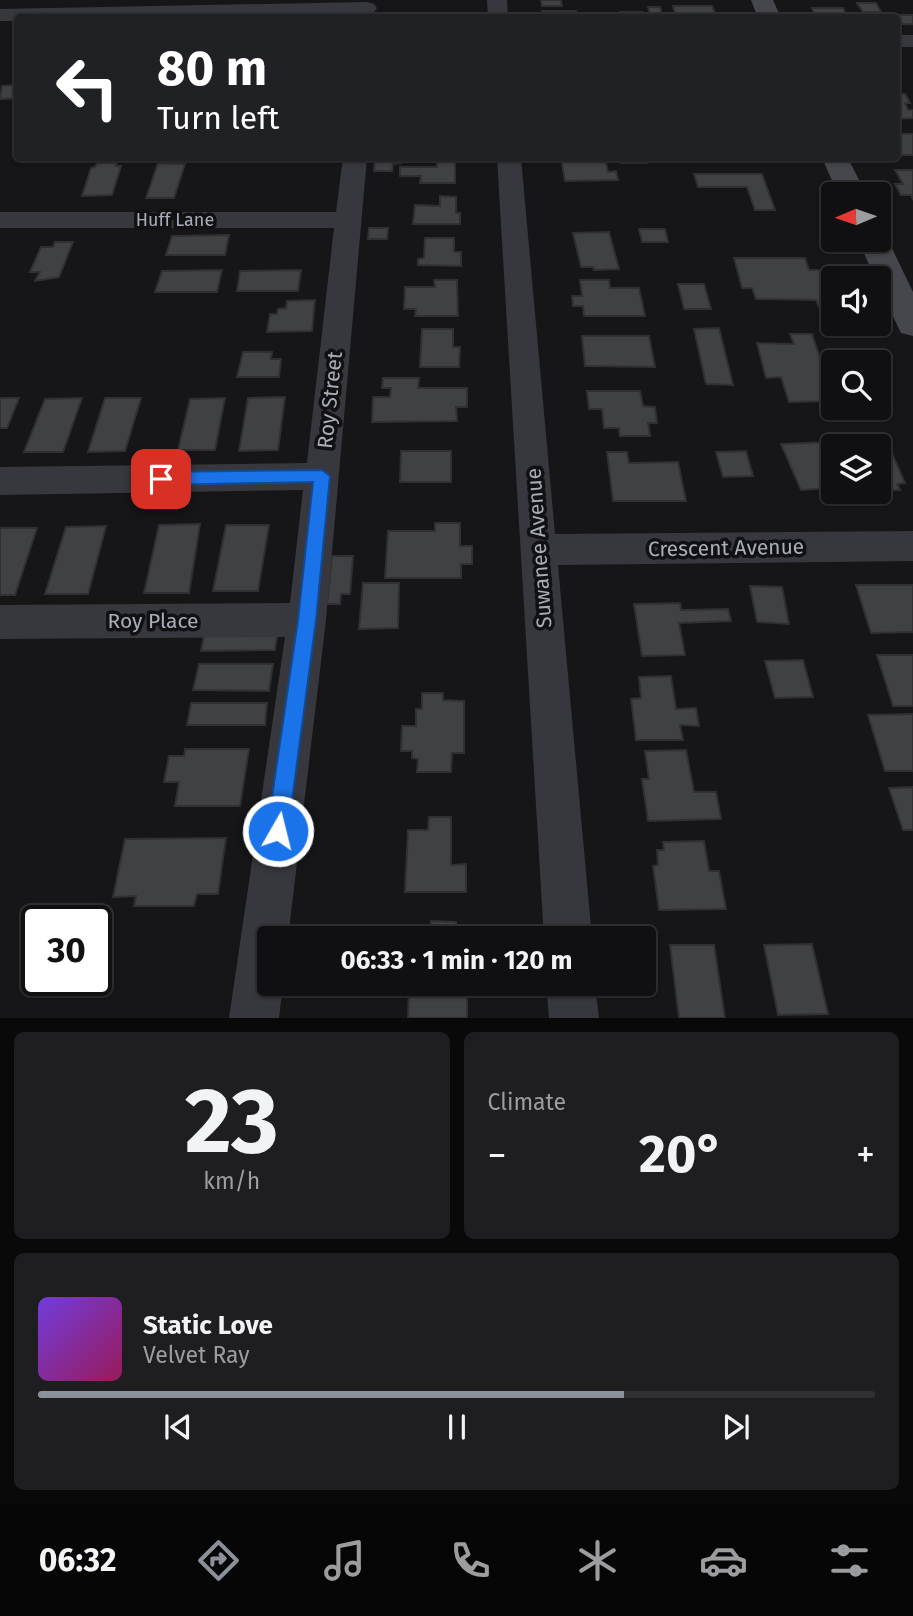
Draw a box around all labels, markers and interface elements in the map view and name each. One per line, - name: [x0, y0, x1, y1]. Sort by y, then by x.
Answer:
- text: 80 m: [157, 39, 267, 98]
- icon: left: [42, 42, 133, 133]
- text: Turn left: [157, 99, 279, 137]
- north arrow: [821, 182, 891, 252]
- map controls: [821, 182, 891, 504]
- street label: Huff Lane: [136, 209, 214, 231]
- button: sound: [821, 266, 891, 336]
- street label: Roy Street: [312, 350, 348, 450]
- button: search: [821, 350, 891, 420]
- button: layers: [821, 434, 891, 504]
- pin: [131, 449, 191, 509]
- icon: arrive: [142, 460, 180, 498]
- street label: Suwanee Avenue: [520, 467, 558, 629]
- street label: Crescent Avenue: [648, 534, 804, 562]
- street label: Roy Place: [108, 608, 199, 634]
- position arrow: [241, 794, 315, 868]
- speed limit sign: 30: [21, 905, 112, 996]
- text: 06:33 · 1 min · 120 m: [340, 945, 573, 976]
- text: 23: [185, 1067, 279, 1176]
- text: Climate: [488, 1088, 566, 1116]
- text: 20°: [639, 1123, 723, 1186]
- text: −: [488, 1132, 507, 1178]
- text: +: [856, 1132, 875, 1178]
- text: km/h: [203, 1167, 260, 1195]
- text: Static Love: [143, 1310, 273, 1341]
- text: Velvet Ray: [143, 1341, 250, 1369]
- icon: previous: [159, 1408, 197, 1446]
- icon: pause: [438, 1408, 476, 1446]
- icon: next: [717, 1408, 755, 1446]
- icon: directions: [194, 1536, 243, 1585]
- icon: music: [320, 1536, 369, 1585]
- icon: phone: [446, 1536, 495, 1585]
- icon: climate: [573, 1536, 622, 1585]
- icon: car: [699, 1536, 748, 1585]
- icon: filters: [825, 1536, 874, 1585]
- text: 06:32: [39, 1541, 116, 1579]

